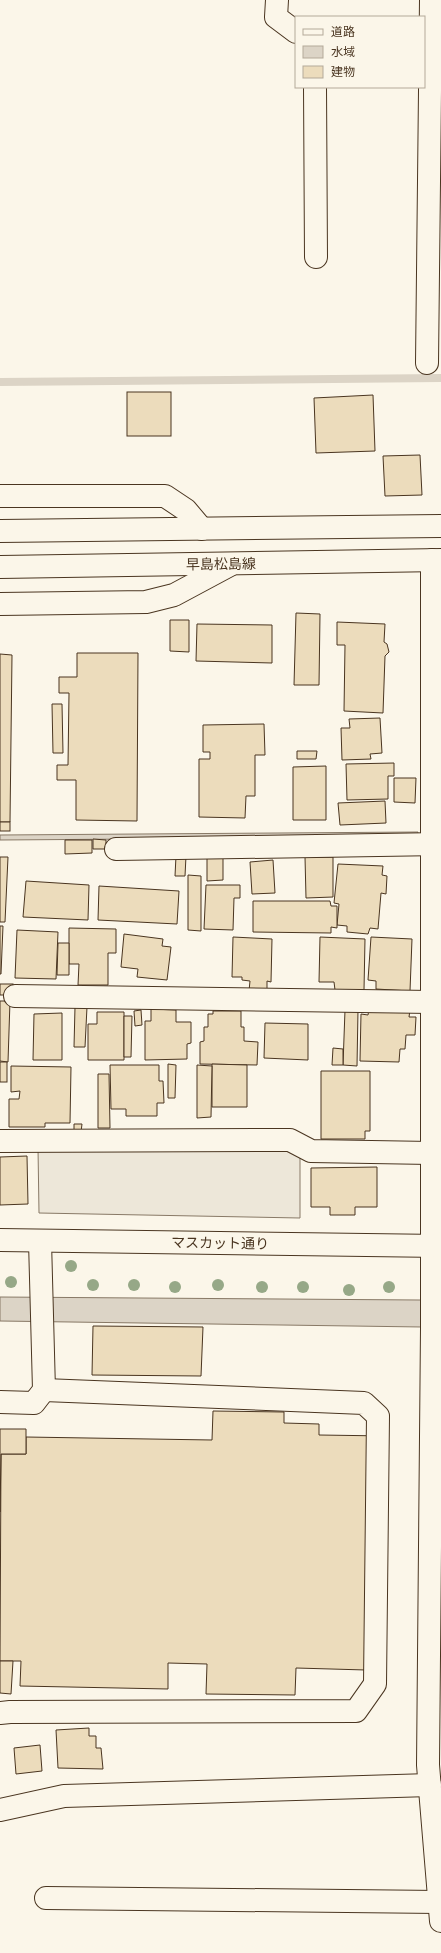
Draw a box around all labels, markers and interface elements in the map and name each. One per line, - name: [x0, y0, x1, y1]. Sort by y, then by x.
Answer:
- legend: [295, 16, 425, 88]
- text: 道路: [331, 25, 355, 40]
- text: 水域: [331, 45, 355, 60]
- text: 建物: [331, 65, 355, 80]
- street label: 早島松島線: [186, 555, 256, 574]
- street label: マスカット通り: [171, 1234, 269, 1253]

